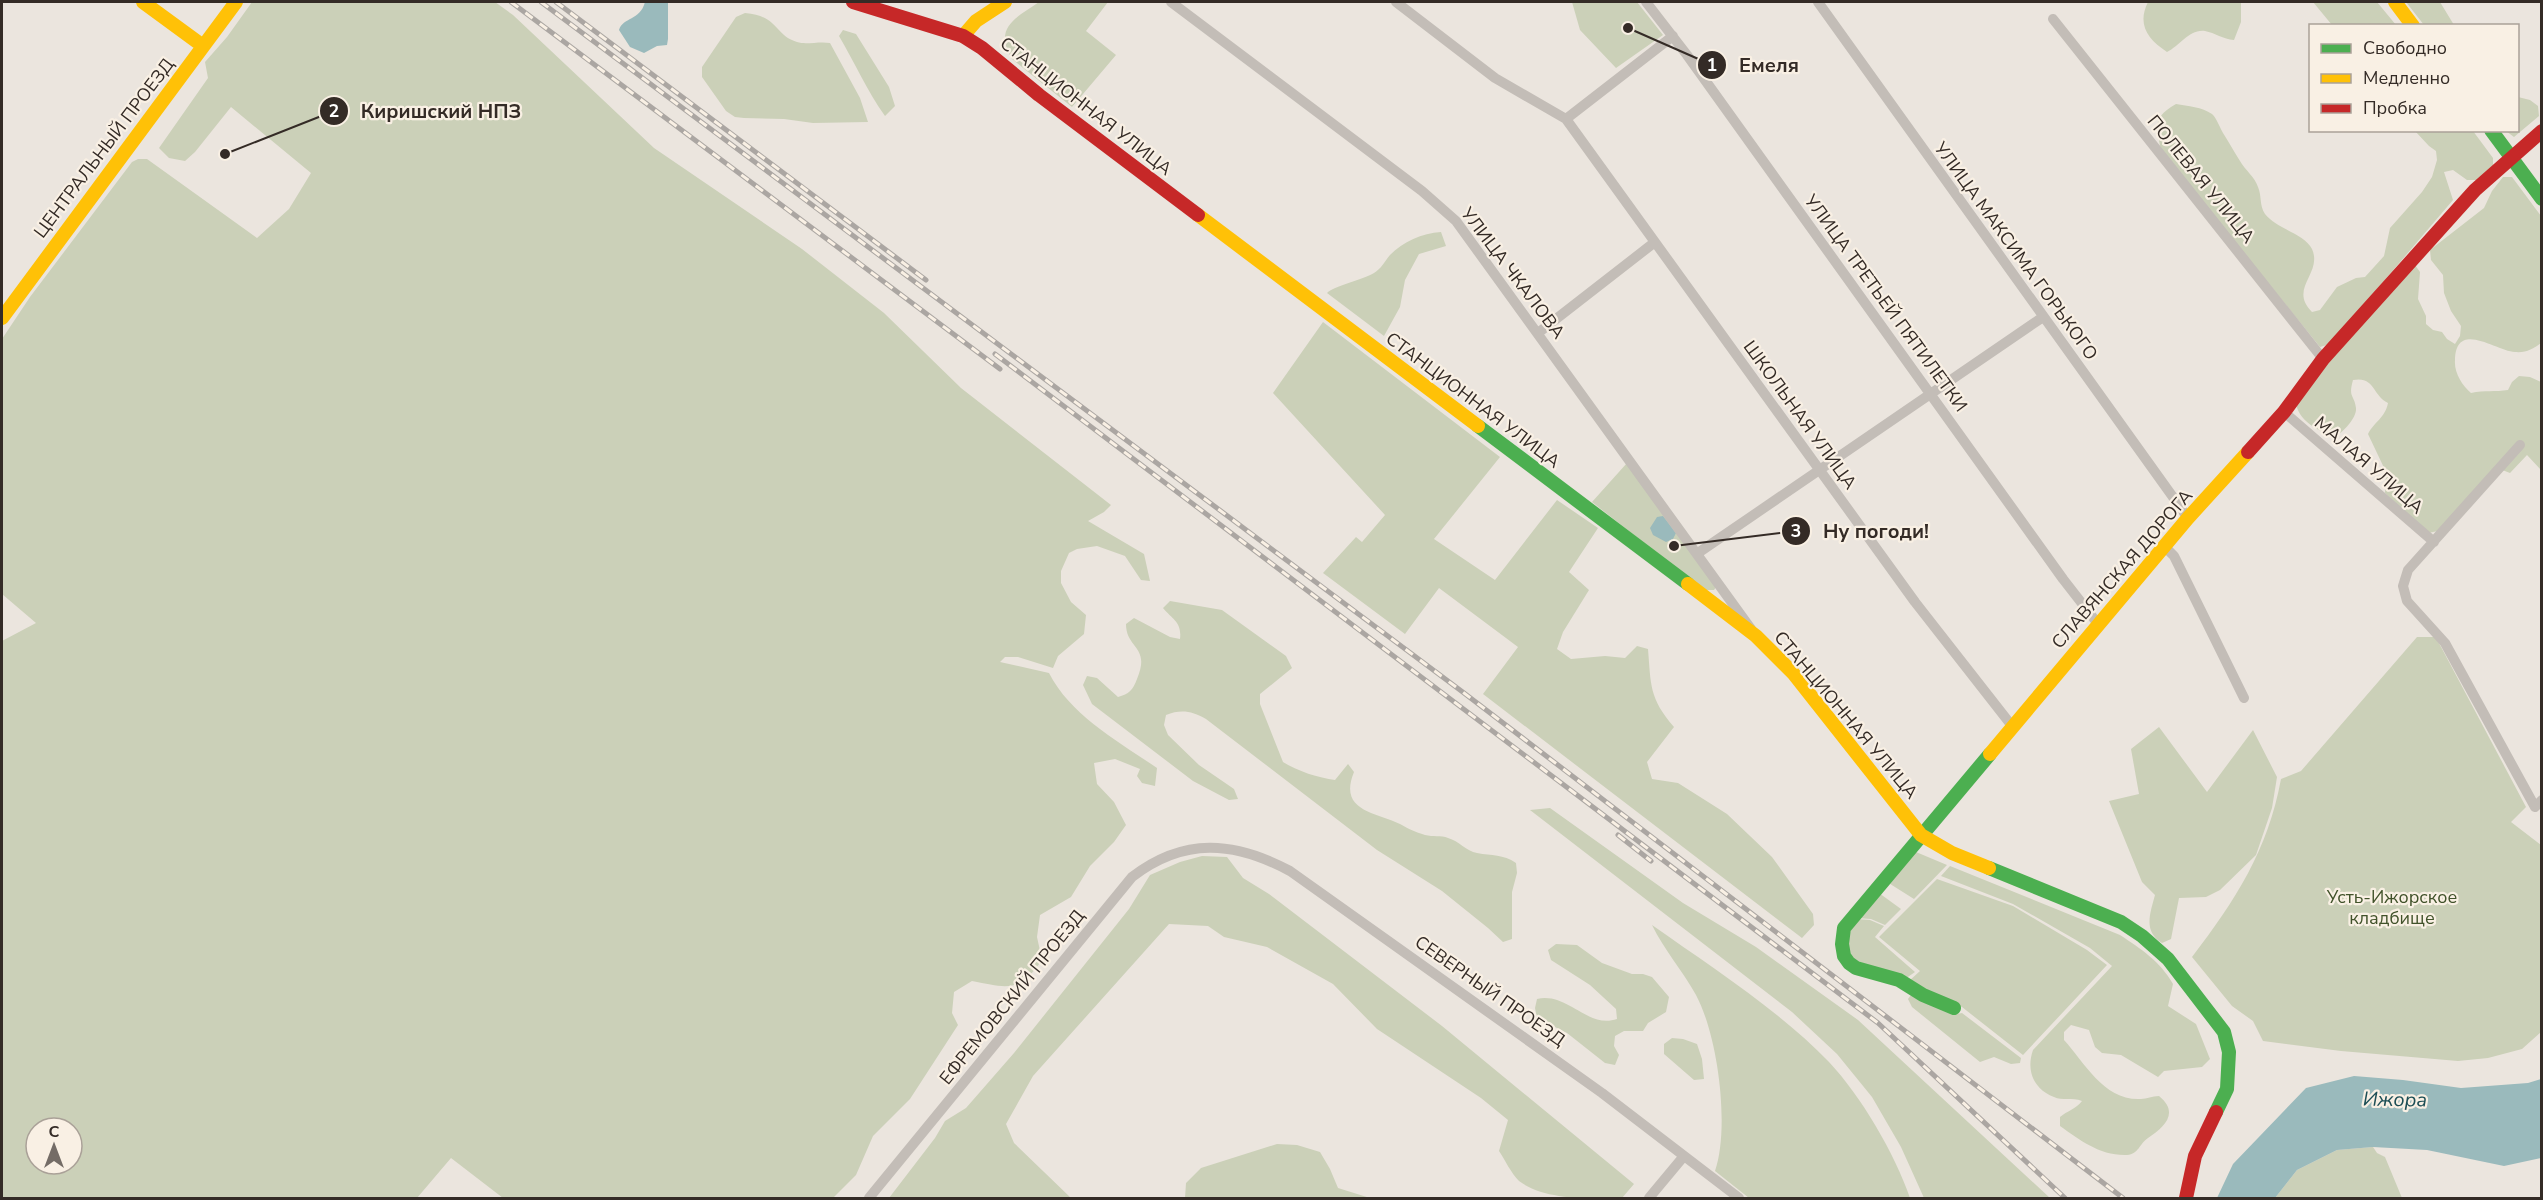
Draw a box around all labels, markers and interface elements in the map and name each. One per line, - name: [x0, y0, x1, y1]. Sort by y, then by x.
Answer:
- legend: [2309, 24, 2519, 132]
- street label: СТАНЦИОННАЯ УЛИЦА: [995, 31, 1177, 181]
- text: Свободно: [2363, 36, 2447, 60]
- callout: Емеля: [1697, 46, 1811, 84]
- text: Емеля: [1739, 52, 1799, 79]
- street label: ЦЕНТРАЛЬНЫЙ ПРОЕЗД: [28, 53, 180, 243]
- text: 1: [1707, 53, 1717, 77]
- text: Медленно: [2363, 66, 2450, 90]
- callout: Киришский НПЗ: [319, 92, 533, 130]
- text: Пробка: [2363, 96, 2427, 120]
- text: Киришский НПЗ: [361, 98, 521, 125]
- text: 2: [329, 99, 339, 123]
- street label: ПОЛЕВАЯ УЛИЦА: [2142, 110, 2260, 248]
- street label: УЛИЦА МАКСИМА ГОРЬКОГО: [1928, 136, 2103, 365]
- street label: УЛИЦА ТРЕТЬЕЙ ПЯТИЛЕТКИ: [1798, 189, 1973, 416]
- street label: УЛИЦА ЧКАЛОВА: [1455, 201, 1570, 344]
- street label: СТАНЦИОННАЯ УЛИЦА: [1381, 327, 1565, 473]
- street label: ШКОЛЬНАЯ УЛИЦА: [1738, 336, 1862, 494]
- street label: МАЛАЯ УЛИЦА: [2309, 411, 2429, 519]
- street label: СЛАВЯНСКАЯ ДОРОГА: [2046, 484, 2198, 654]
- callout: Ну погоди!: [1781, 512, 1941, 550]
- text: Ну погоди!: [1823, 518, 1929, 545]
- text: 3: [1791, 519, 1801, 543]
- street label: СТАНЦИОННАЯ УЛИЦА: [1769, 626, 1923, 804]
- park label: Усть-Ижорское кладбище: [2326, 885, 2457, 930]
- street label: ЕФРЕМОВСКИЙ ПРОЕЗД: [934, 905, 1090, 1089]
- street label: СЕВЕРНЫЙ ПРОЕЗД: [1410, 930, 1570, 1052]
- water label: Ижора: [2363, 1085, 2427, 1114]
- north arrow: [24, 1116, 84, 1176]
- text: С: [49, 1121, 60, 1143]

